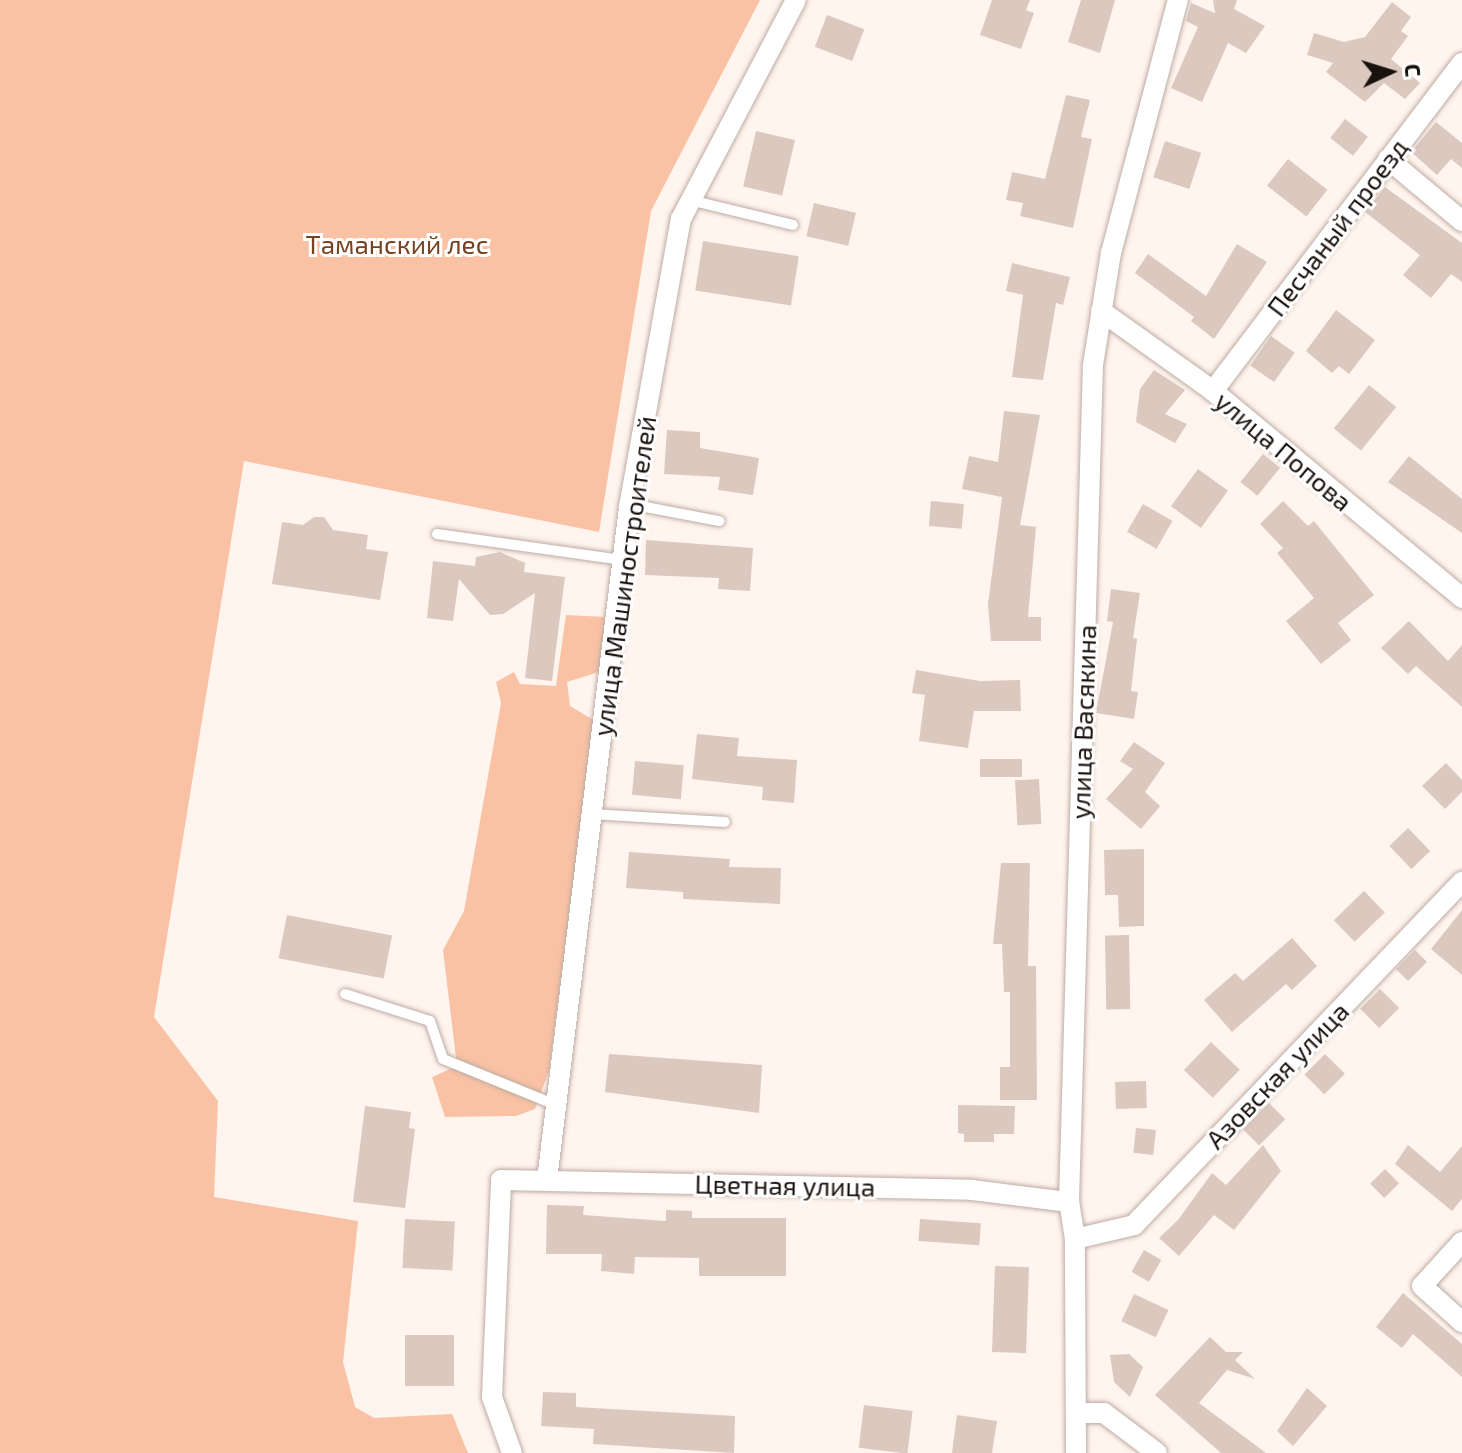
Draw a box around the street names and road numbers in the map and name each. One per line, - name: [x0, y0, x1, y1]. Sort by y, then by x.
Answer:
- street label: Песчаный проезд: [1260, 132, 1414, 322]
- street label: улица Попова: [1209, 385, 1359, 517]
- street label: улица Машиностроителей: [586, 414, 662, 738]
- street label: улица Васякина: [1064, 624, 1102, 820]
- street label: Азовская улица: [1199, 995, 1355, 1155]
- street label: Цветная улица: [694, 1168, 876, 1202]

